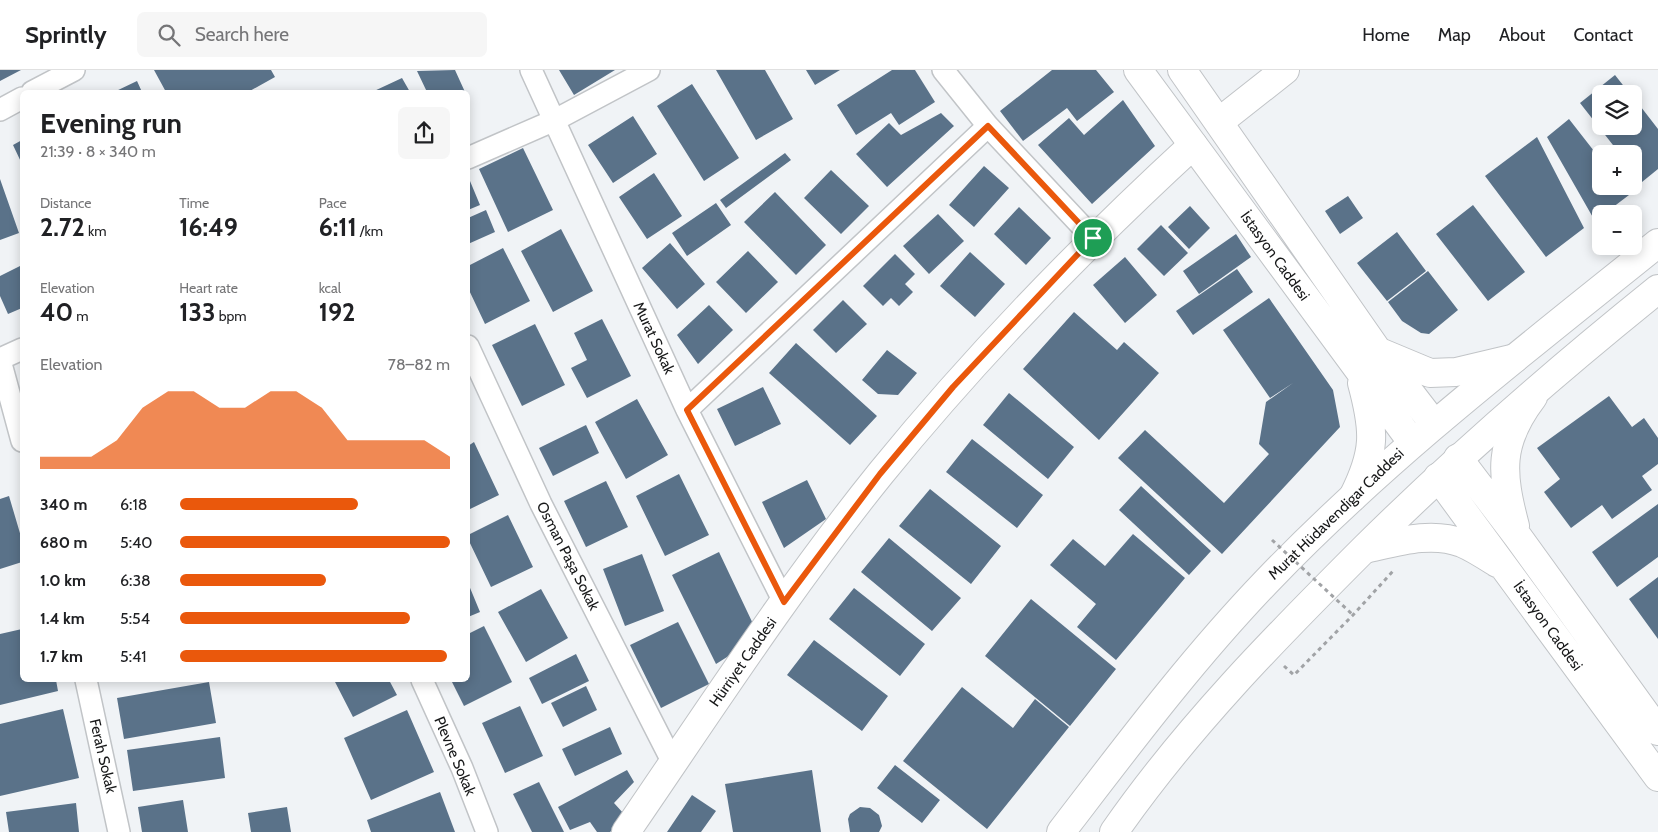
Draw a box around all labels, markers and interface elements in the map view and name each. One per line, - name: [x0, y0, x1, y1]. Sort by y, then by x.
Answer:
- search box: [137, 12, 487, 57]
- text: Sprintly: [25, 20, 107, 49]
- icon: search: [155, 21, 183, 49]
- text: Search here: [195, 23, 289, 46]
- text: Home: [1362, 24, 1410, 46]
- text: Map: [1438, 24, 1471, 46]
- text: About: [1499, 24, 1545, 46]
- text: Contact: [1573, 24, 1633, 46]
- map controls: [1592, 85, 1642, 255]
- button: layers: [1592, 85, 1642, 135]
- text: Evening run: [40, 106, 182, 140]
- button: share: [398, 107, 450, 159]
- text: 21:39 · 8 × 340 m: [40, 142, 156, 161]
- button: +: [1592, 145, 1642, 195]
- text: Distance: [40, 194, 92, 212]
- text: Time: [179, 194, 209, 212]
- text: Pace: [319, 194, 347, 212]
- button: −: [1592, 205, 1642, 255]
- street label: İstasyon Caddesi: [1237, 207, 1314, 304]
- text: 2.72: [40, 212, 85, 242]
- text: 16:49: [179, 212, 238, 242]
- text: 6:11: [319, 212, 357, 242]
- pin: [1072, 217, 1114, 259]
- text: km: [85, 222, 106, 240]
- text: /km: [357, 222, 383, 240]
- icon: arrive: [1079, 224, 1107, 252]
- text: Elevation: [40, 279, 95, 297]
- text: Heart rate: [179, 279, 238, 297]
- text: kcal: [319, 279, 341, 297]
- text: 40: [40, 297, 73, 327]
- text: 133: [179, 297, 216, 327]
- text: 192: [319, 297, 355, 327]
- street label: Murat Sokak: [629, 299, 679, 377]
- text: m: [73, 307, 89, 325]
- text: bpm: [216, 307, 247, 325]
- text: Elevation: [40, 355, 103, 374]
- text: 78–82 m: [388, 355, 450, 374]
- street label: Murat Hüdavendigar Caddesi: [1265, 445, 1407, 583]
- text: 340 m: [40, 495, 87, 514]
- text: 6:18: [120, 495, 147, 514]
- street label: Osman Paşa Sokak: [533, 499, 603, 614]
- text: 680 m: [40, 533, 87, 552]
- text: 5:40: [120, 533, 152, 552]
- text: 1.0 km: [40, 571, 86, 590]
- text: 6:38: [120, 571, 151, 590]
- street label: İstasyon Caddesi: [1510, 577, 1587, 674]
- text: 1.4 km: [40, 609, 85, 628]
- text: 5:54: [120, 609, 150, 628]
- street label: Hürriyet Caddesi: [706, 614, 780, 710]
- text: 1.7 km: [40, 647, 83, 666]
- text: 5:41: [120, 647, 146, 666]
- street label: Plevne Sokak: [430, 714, 480, 798]
- street label: Ferah Sokak: [86, 717, 120, 795]

